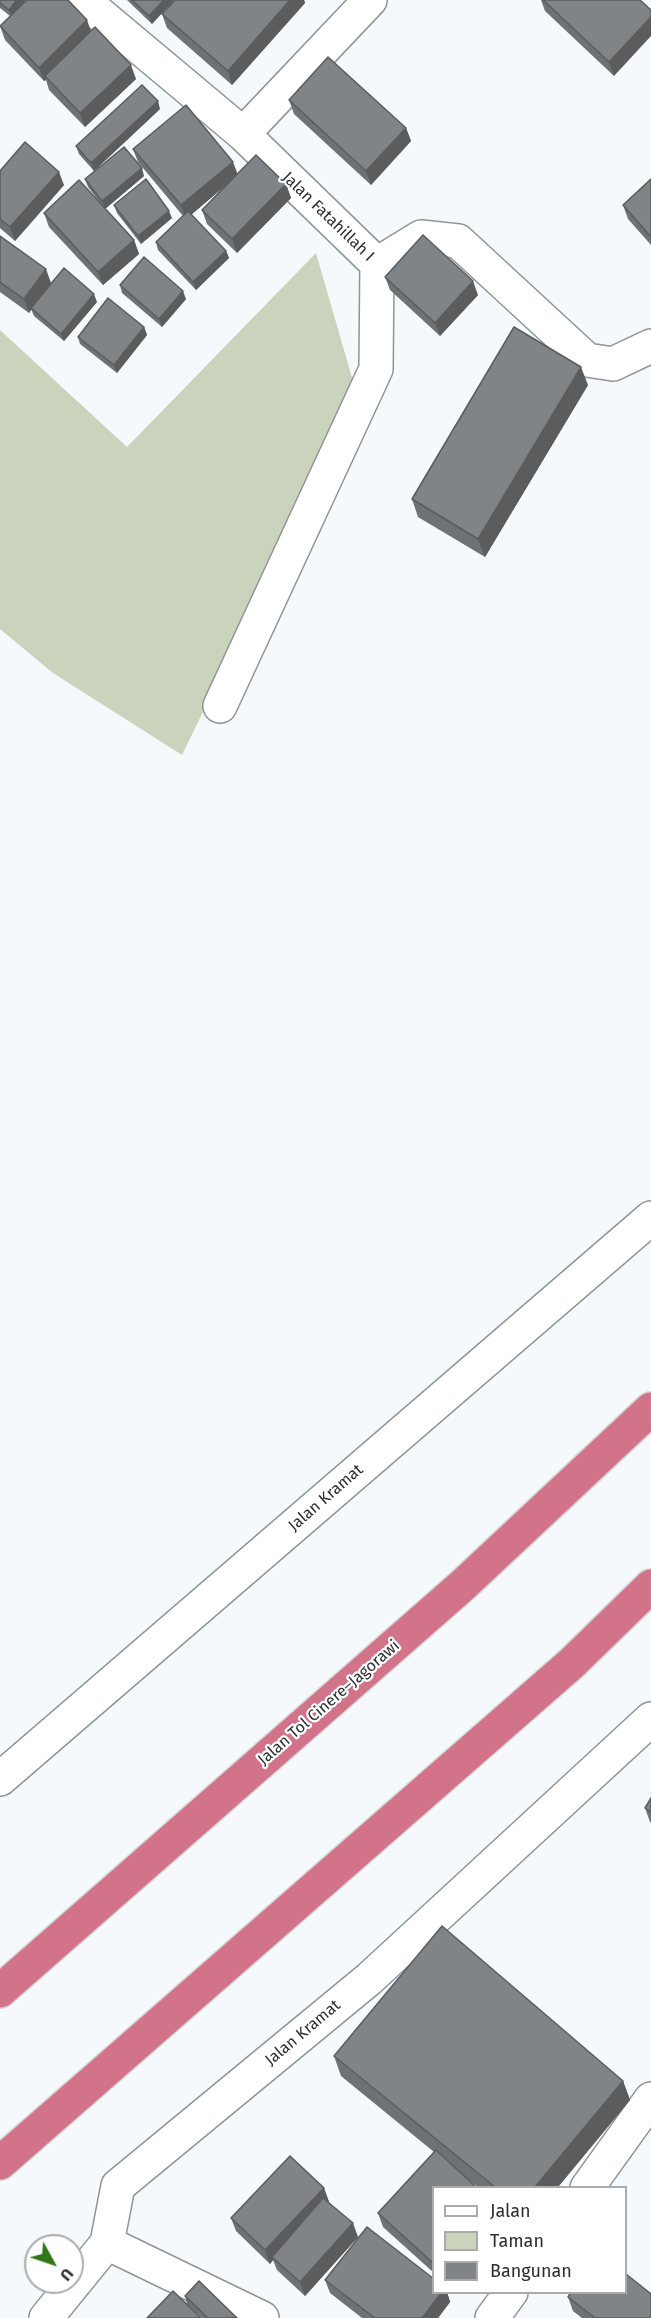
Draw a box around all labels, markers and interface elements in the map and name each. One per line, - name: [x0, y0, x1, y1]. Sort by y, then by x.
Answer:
- street label: Jalan Fatahillah I: [278, 168, 378, 266]
- street label: Jalan Kramat: [285, 1460, 367, 1536]
- street label: Jalan Tol Cinere–Jagorawi: [254, 1636, 404, 1770]
- street label: Jalan Kramat: [261, 1996, 345, 2070]
- legend: [432, 2186, 627, 2294]
- text: Jalan: [490, 2200, 531, 2222]
- text: Taman: [490, 2230, 544, 2252]
- north arrow: [24, 2234, 84, 2294]
- text: Bangunan: [490, 2260, 572, 2282]
- text: U: [56, 2265, 77, 2285]

